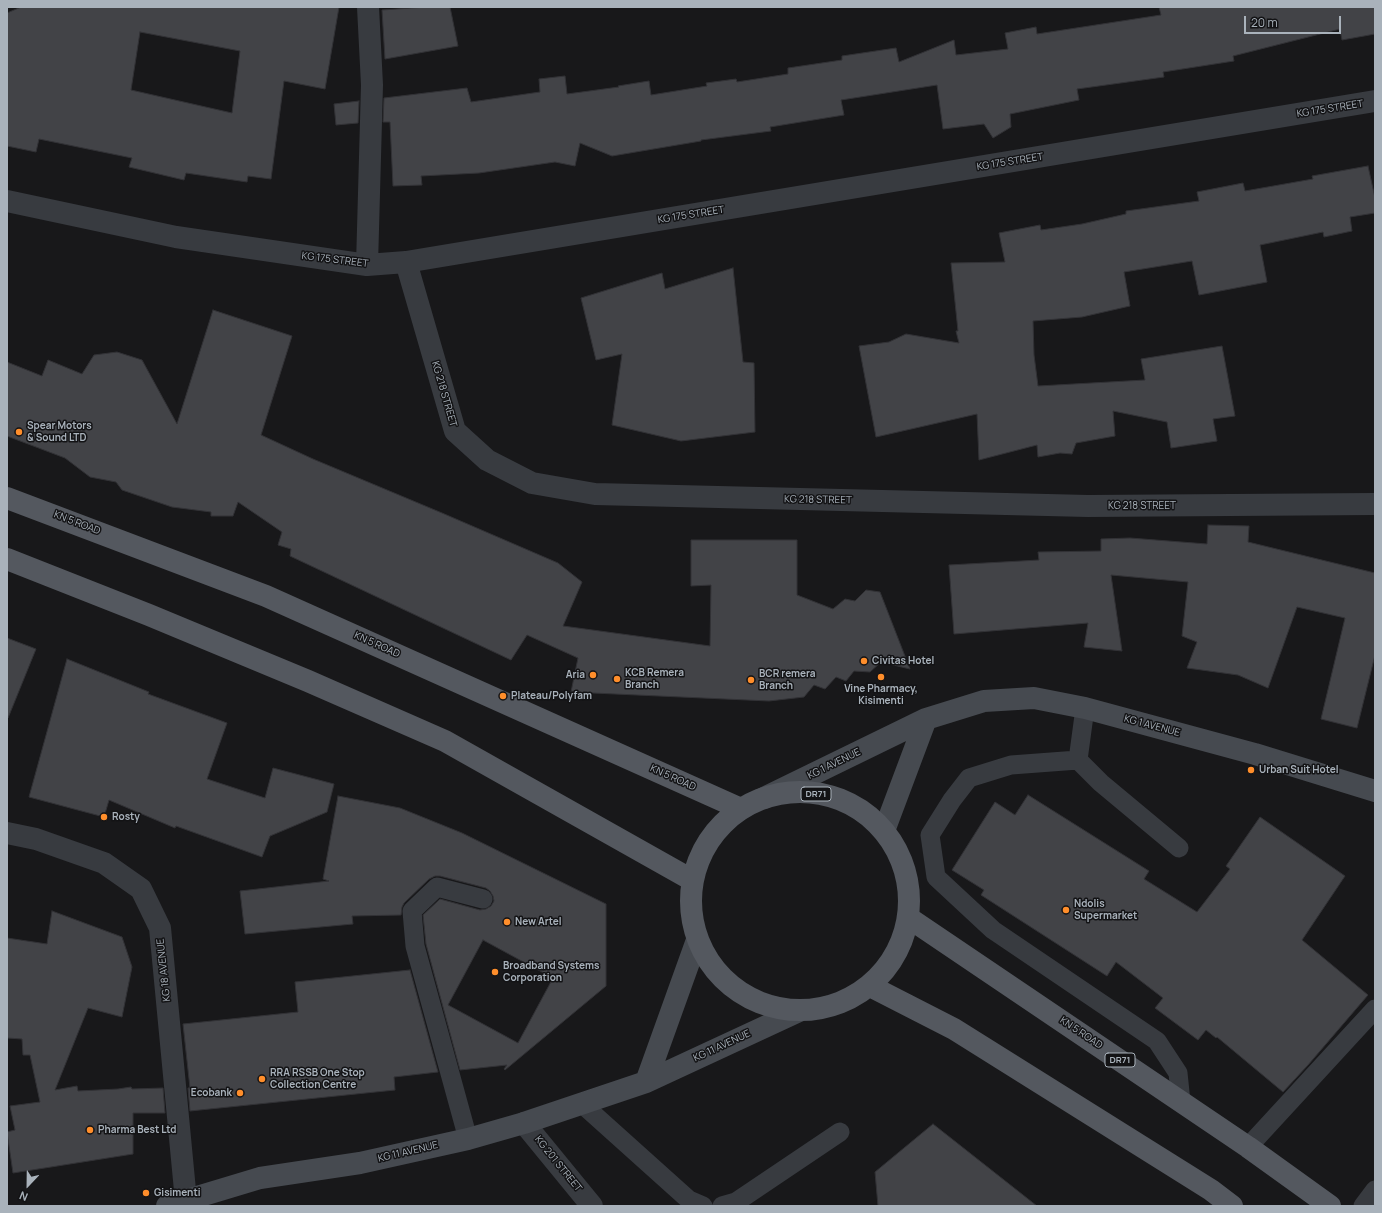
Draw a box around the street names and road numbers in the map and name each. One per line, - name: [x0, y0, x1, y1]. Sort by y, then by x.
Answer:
- street label: KG 175 STREET: [1296, 98, 1364, 120]
- street label: KG 175 STREET: [976, 151, 1044, 173]
- street label: KG 175 STREET: [657, 204, 725, 226]
- street label: KG 175 STREET: [301, 250, 369, 270]
- street label: KG 218 STREET: [429, 360, 459, 428]
- street label: KG 218 STREET: [784, 493, 852, 507]
- street label: KG 218 STREET: [1108, 500, 1176, 512]
- street label: KN 5 ROAD: [52, 509, 102, 537]
- street label: KN 5 ROAD: [352, 630, 402, 660]
- street label: KG 1 AVENUE: [1123, 713, 1181, 739]
- street label: KG 1 AVENUE: [806, 746, 862, 782]
- street label: KN 5 ROAD: [648, 763, 698, 793]
- road number: DR71: [801, 787, 831, 801]
- street label: KG 18 AVENUE: [155, 938, 173, 1002]
- street label: KN 5 ROAD: [1057, 1014, 1105, 1052]
- street label: KG 11 AVENUE: [692, 1028, 752, 1064]
- road number: DR71: [1105, 1053, 1135, 1067]
- street label: KG 201 STREET: [532, 1134, 584, 1194]
- street label: KG 11 AVENUE: [377, 1139, 439, 1165]

